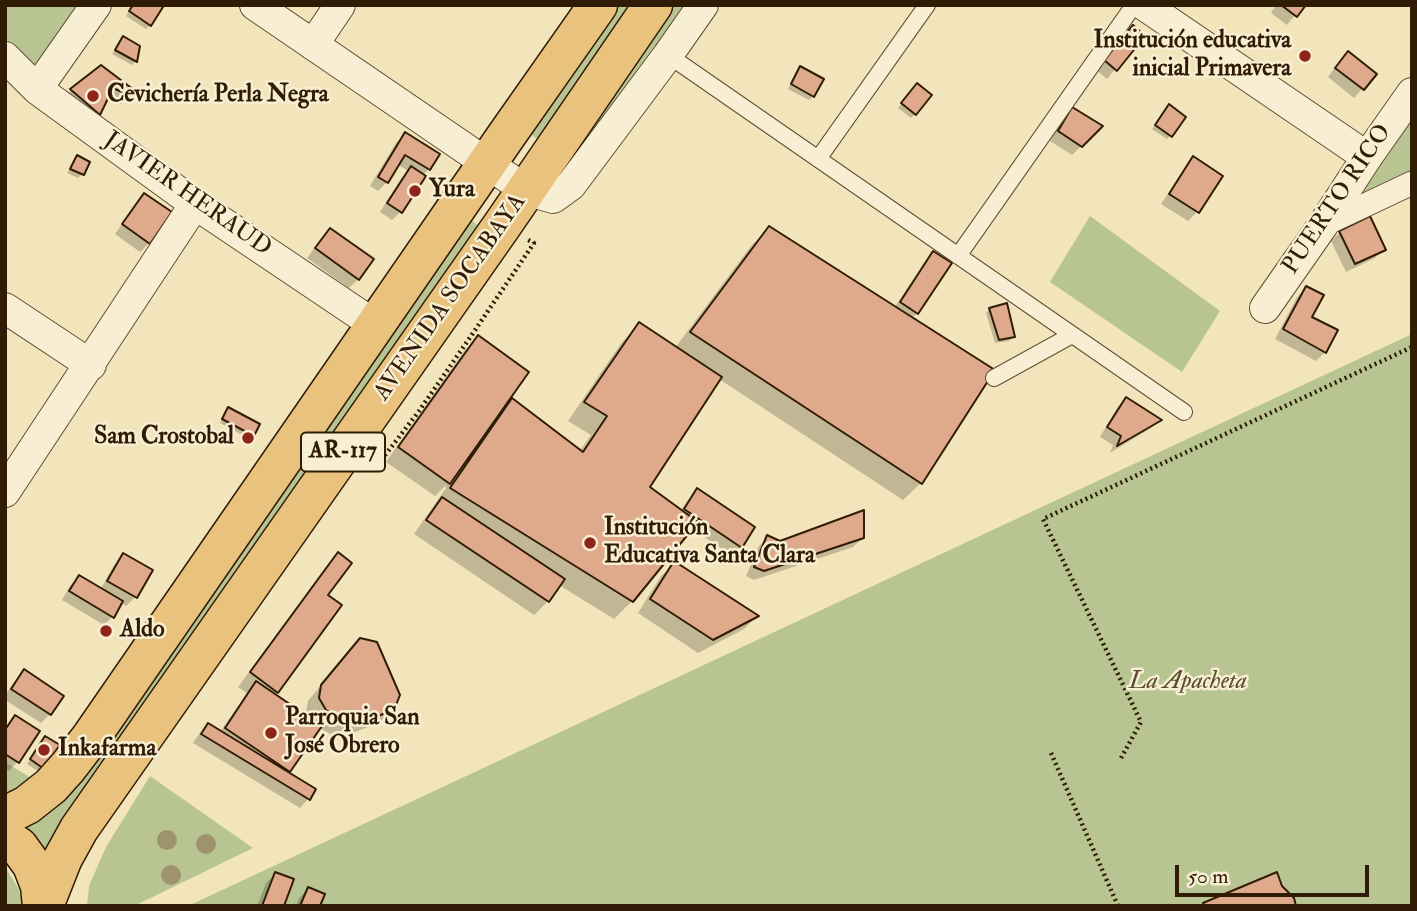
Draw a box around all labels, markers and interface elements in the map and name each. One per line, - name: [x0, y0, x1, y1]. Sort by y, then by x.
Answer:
- place label: Institución educativa inicial Primavera: [1094, 28, 1291, 84]
- marker: Institución educativa inicial Primavera: [1297, 48, 1313, 64]
- place label: Cevichería Perla Negra: [107, 82, 329, 110]
- marker: Cevichería Perla Negra: [85, 88, 101, 104]
- street label: PUERTO RICO: [1277, 120, 1399, 280]
- street label: JAVIER HERAUD: [98, 126, 276, 264]
- place label: Yura: [429, 177, 475, 205]
- marker: Yura: [407, 183, 423, 199]
- street label: AVENIDA SOCABAYA: [369, 189, 533, 407]
- place label: Sam Crostobal: [94, 424, 234, 452]
- marker: Sam Crostobal: [240, 430, 256, 446]
- road number: AR-117: [301, 432, 385, 472]
- place label: Institución Educativa Santa Clara: [604, 515, 815, 571]
- marker: Institución Educativa Santa Clara: [582, 535, 598, 551]
- place label: Aldo: [120, 617, 165, 645]
- marker: Aldo: [98, 623, 114, 639]
- park label: La Apacheta: [1129, 669, 1247, 697]
- place label: Parroquia San José Obrero: [285, 705, 420, 761]
- marker: Parroquia San José Obrero: [263, 725, 279, 741]
- place label: Inkafarma: [58, 736, 156, 764]
- marker: Inkafarma: [36, 742, 52, 758]
- scale bar: [1179, 852, 1373, 896]
- text: 50 m: [1188, 863, 1229, 890]

